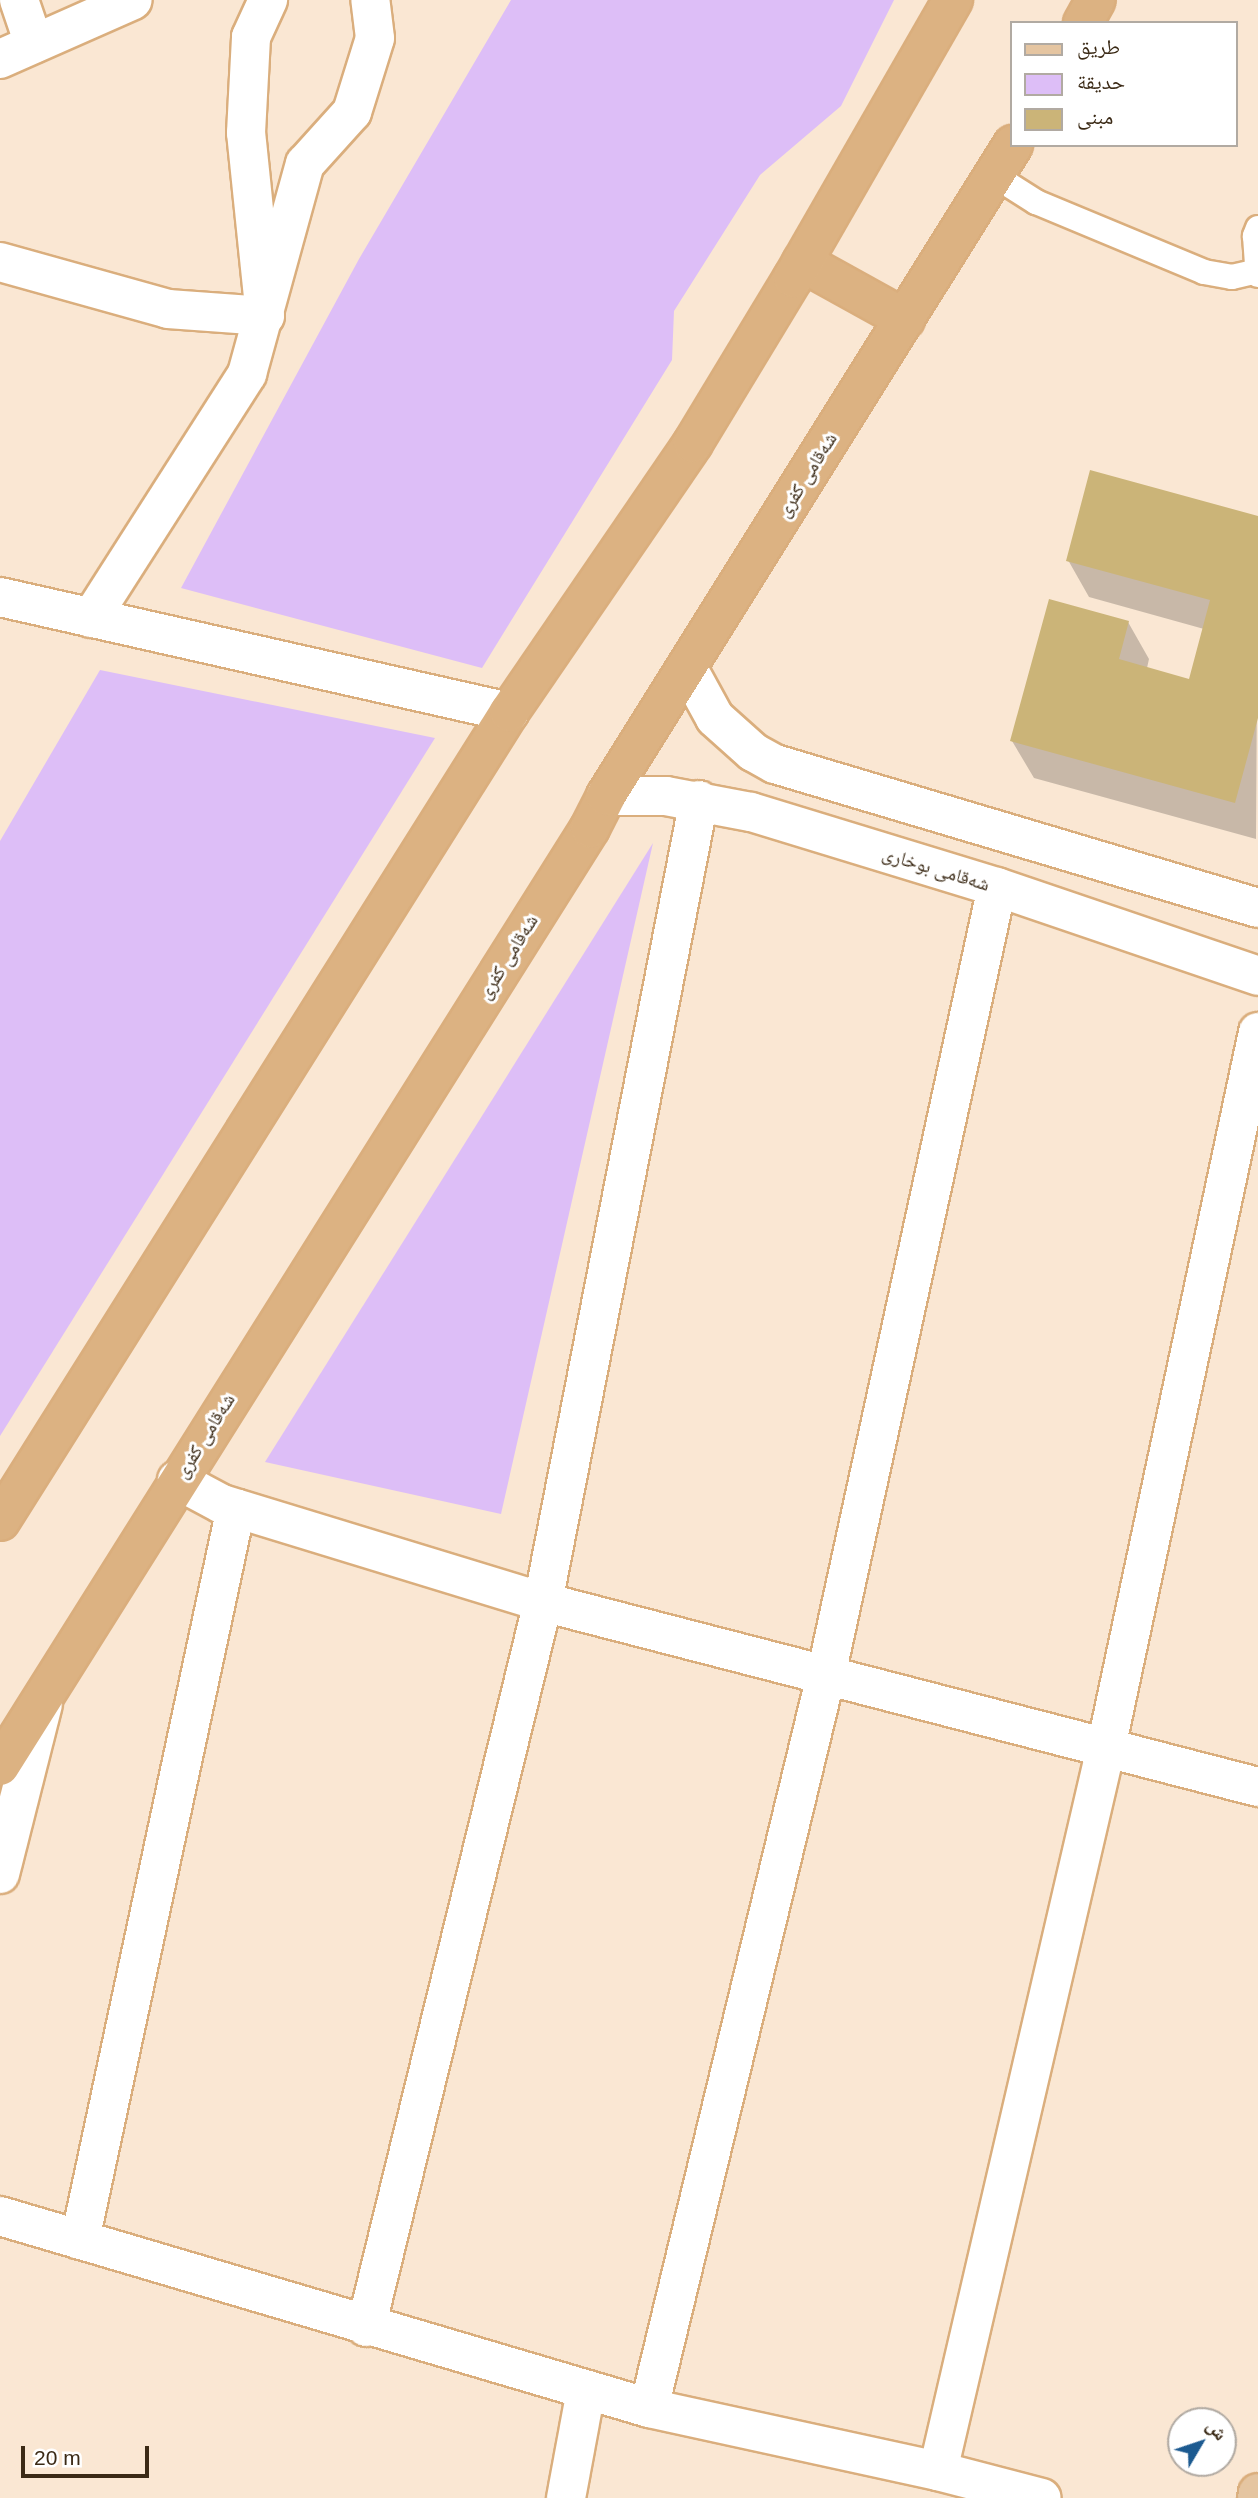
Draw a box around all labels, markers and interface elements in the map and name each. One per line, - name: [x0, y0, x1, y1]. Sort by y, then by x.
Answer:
- legend: [1010, 21, 1237, 147]
- text: طريق: [1077, 35, 1120, 58]
- text: حديقة: [1077, 70, 1125, 93]
- text: مبنى: [1077, 105, 1113, 128]
- street label: شەقامی کفری: [772, 428, 842, 522]
- street label: شەقامی بوخاری: [880, 842, 992, 896]
- street label: شەقامی کفری: [473, 910, 543, 1004]
- street label: شەقامی کفری: [170, 1389, 240, 1483]
- north arrow: [1167, 2407, 1237, 2477]
- text: ش: [1203, 2415, 1232, 2444]
- scale bar: [24, 2432, 152, 2476]
- text: 20 m: [34, 2446, 81, 2469]

